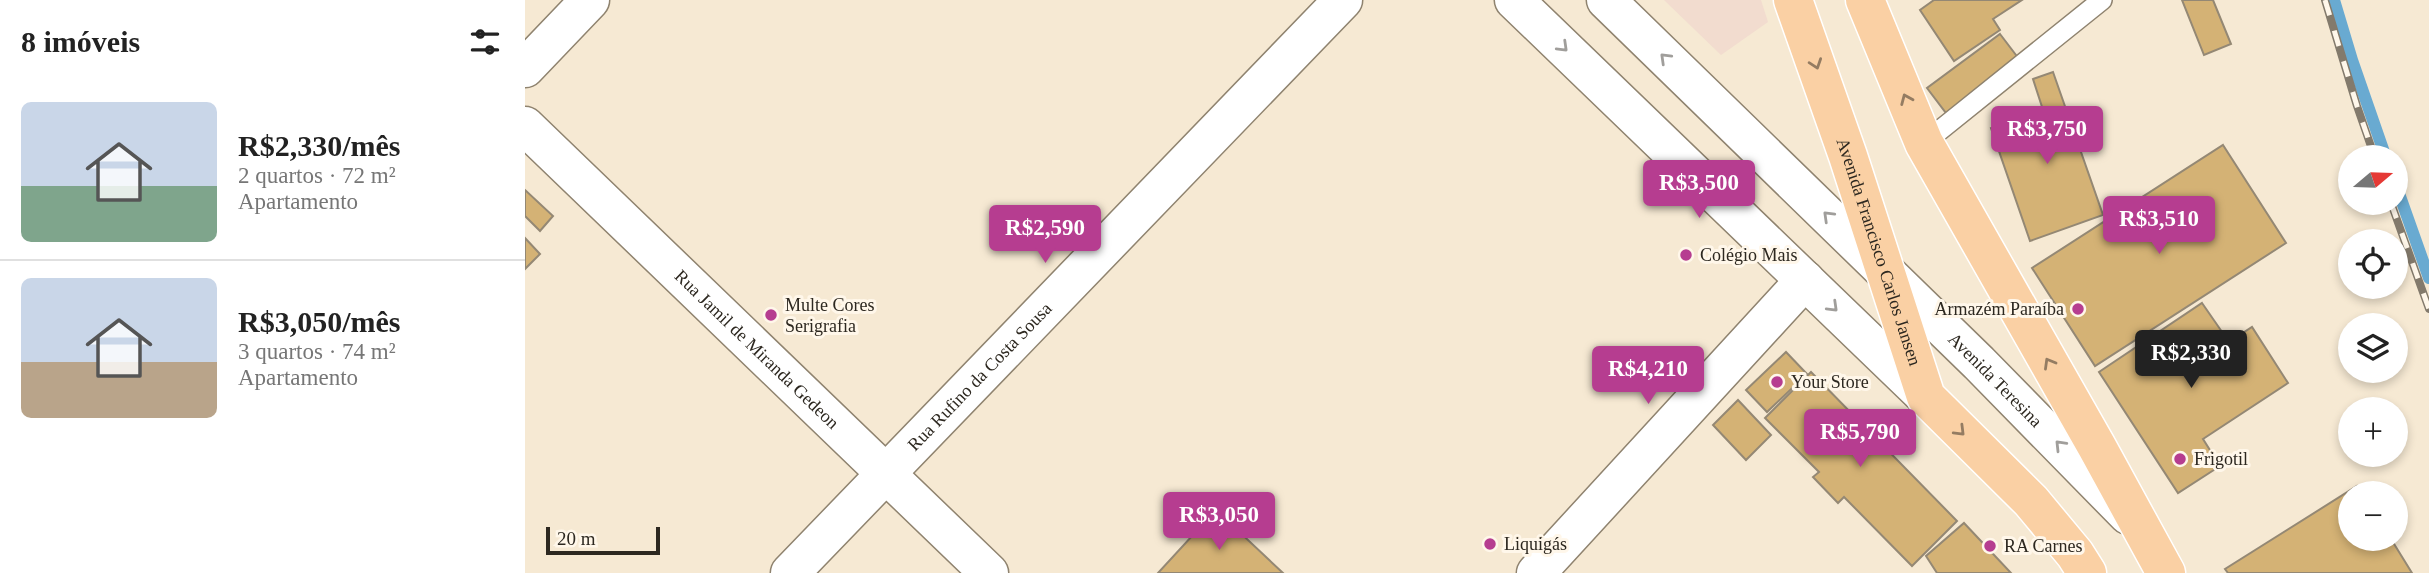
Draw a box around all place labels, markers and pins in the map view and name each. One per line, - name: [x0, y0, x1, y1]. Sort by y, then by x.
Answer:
- pin: R$3,750: [1982, 106, 2112, 166]
- pin: R$3,500: [1634, 160, 1764, 220]
- pin: R$3,510: [2094, 196, 2224, 256]
- pin: R$2,590: [980, 205, 1110, 265]
- place label: Colégio Mais: [1700, 245, 1798, 265]
- marker: Colégio Mais: [1678, 247, 1694, 263]
- place label: Multe Cores Serigrafia: [785, 295, 875, 336]
- place label: Armazém Paraíba: [1935, 299, 2064, 319]
- marker: Armazém Paraíba: [2070, 301, 2086, 317]
- marker: Multe Cores Serigrafia: [763, 307, 779, 323]
- pin: R$2,330: [2126, 330, 2256, 390]
- pin: R$4,210: [1583, 346, 1713, 406]
- place label: Your Store: [1791, 372, 1869, 392]
- marker: Your Store: [1769, 374, 1785, 390]
- pin: R$5,790: [1795, 410, 1925, 469]
- place label: Frigotil: [2194, 449, 2248, 469]
- marker: Frigotil: [2172, 451, 2188, 467]
- pin: R$3,050: [1154, 492, 1284, 552]
- place label: Liquigás: [1504, 534, 1567, 554]
- marker: Liquigás: [1482, 536, 1498, 552]
- place label: RA Carnes: [2004, 536, 2083, 556]
- marker: RA Carnes: [1982, 538, 1998, 554]

